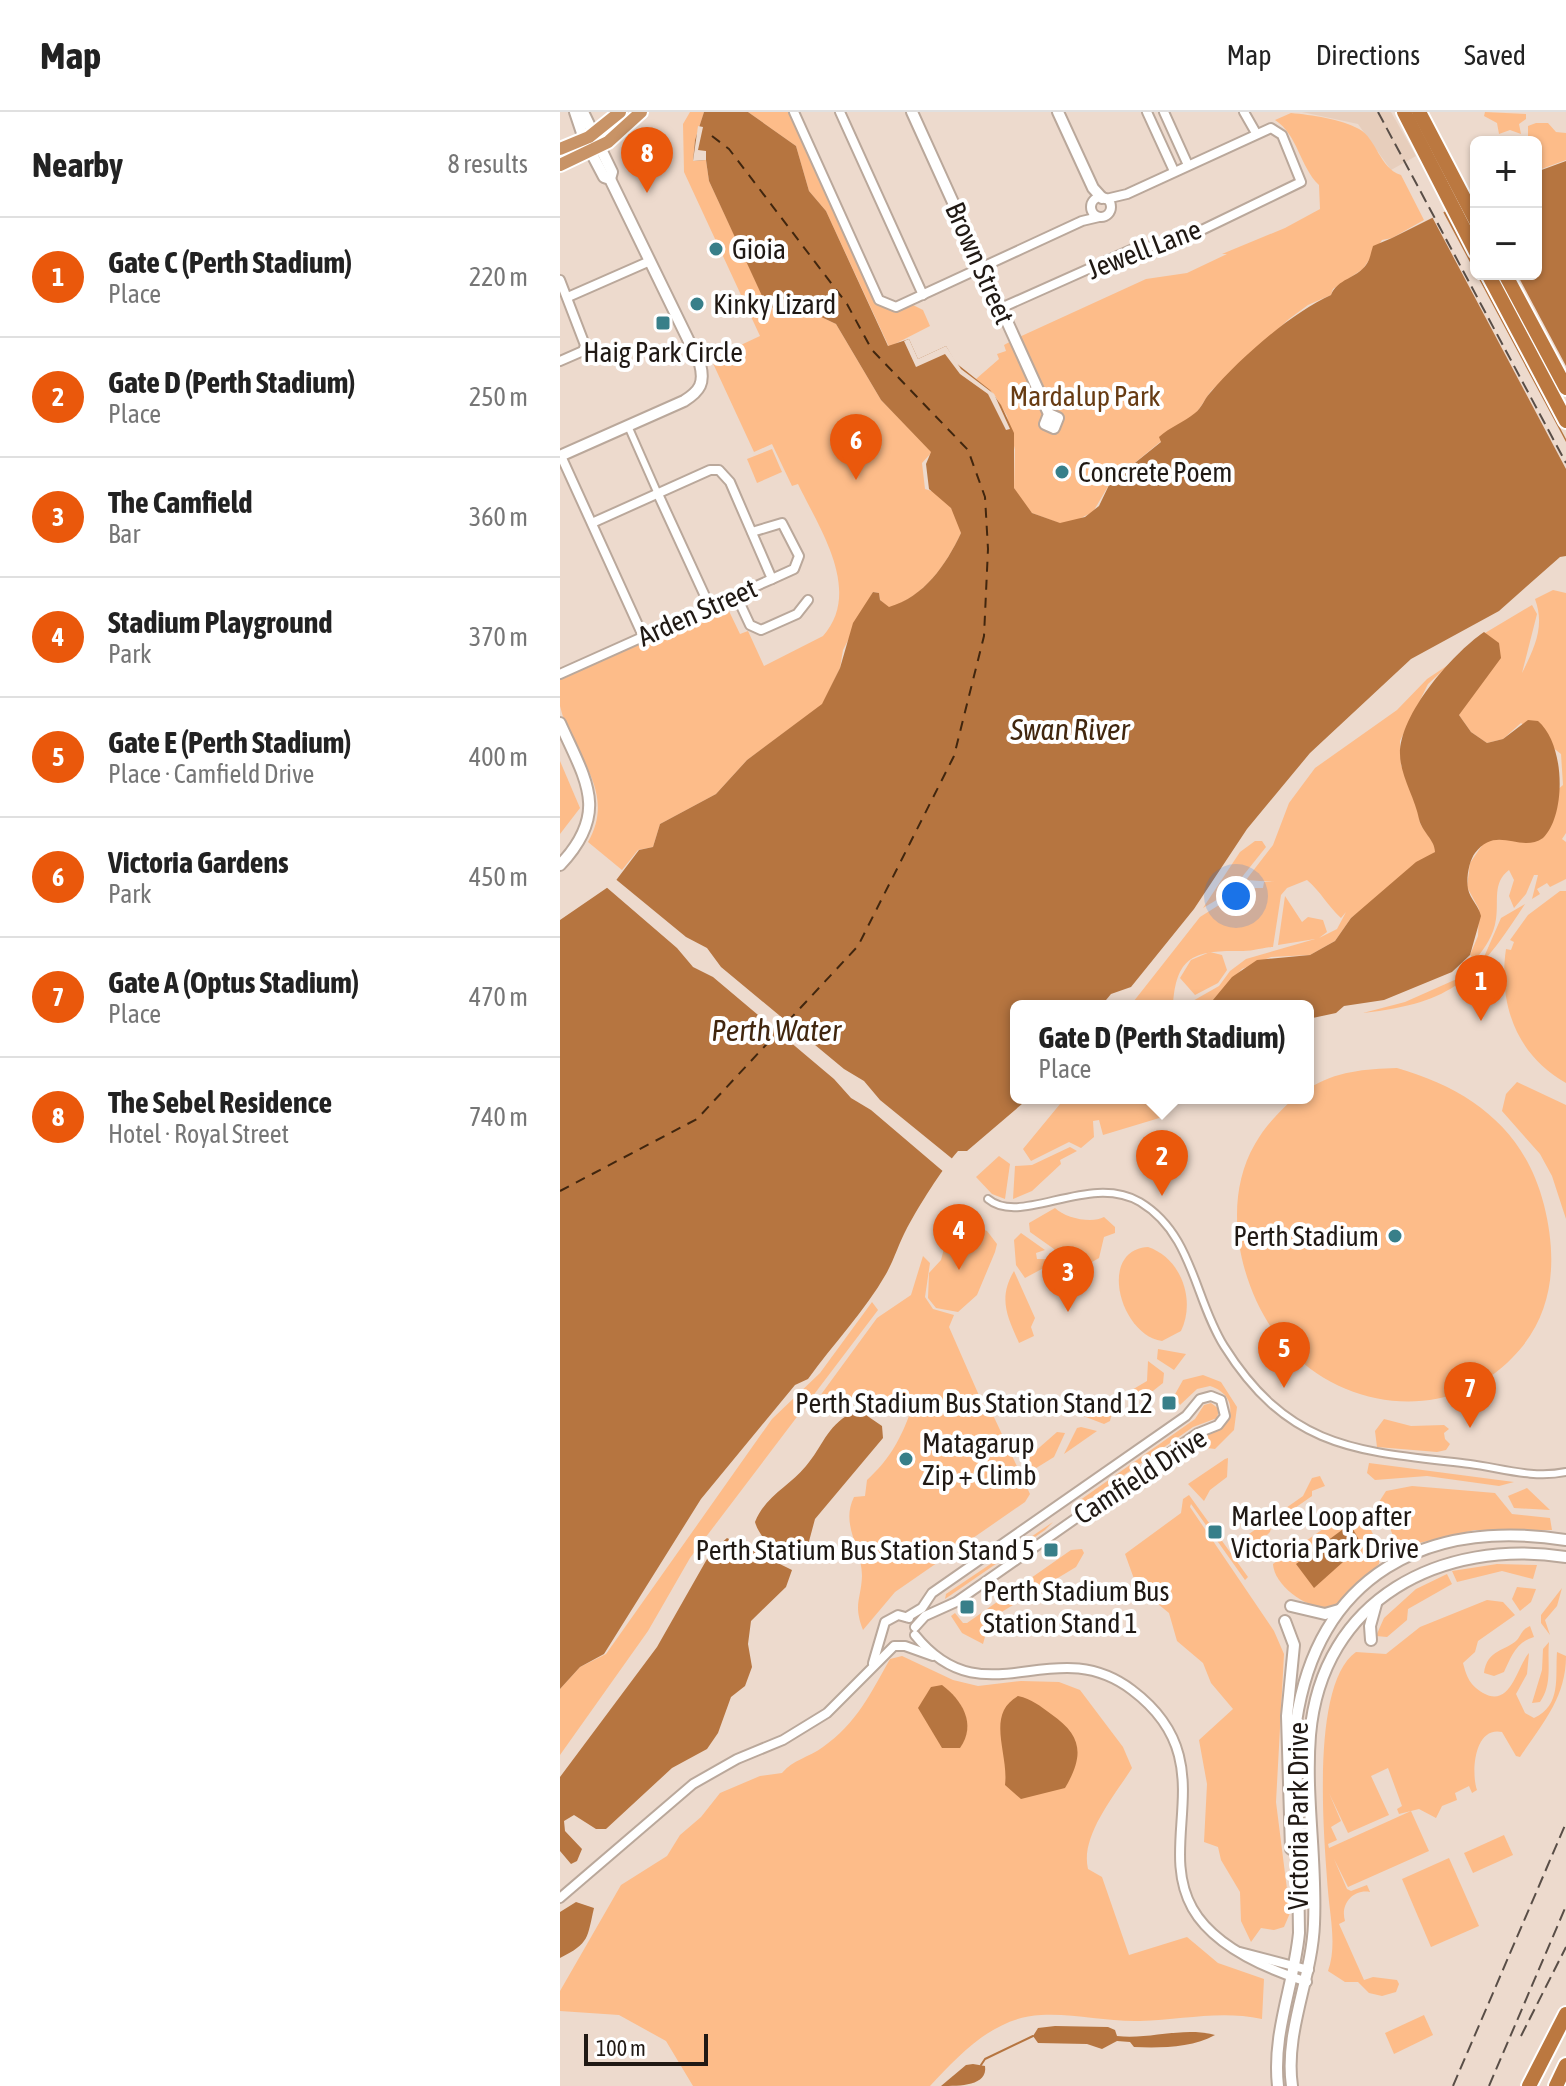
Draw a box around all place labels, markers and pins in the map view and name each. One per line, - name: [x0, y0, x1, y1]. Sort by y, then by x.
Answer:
- pin: 8: [621, 127, 673, 193]
- place label: Gioia: [732, 233, 786, 265]
- marker: Gioia: [707, 240, 725, 258]
- place label: Kinky Lizard: [713, 288, 836, 320]
- marker: Kinky Lizard: [688, 295, 706, 313]
- marker: Haig Park Circle: [654, 314, 672, 332]
- place label: Haig Park Circle: [583, 336, 743, 368]
- pin: 6: [830, 414, 882, 480]
- place label: Concrete Poem: [1078, 456, 1232, 488]
- marker: Concrete Poem: [1053, 463, 1071, 481]
- pin: 1: [1455, 955, 1507, 1021]
- pin: 2: [1136, 1130, 1188, 1196]
- pin: 4: [933, 1204, 985, 1270]
- place label: Perth Stadium: [1233, 1220, 1379, 1252]
- marker: Perth Stadium: [1386, 1227, 1404, 1245]
- pin: 3: [1042, 1246, 1094, 1312]
- pin: 5: [1258, 1322, 1310, 1388]
- pin: 7: [1444, 1362, 1496, 1428]
- place label: Perth Stadium Bus Station Stand 12: [795, 1387, 1153, 1419]
- marker: Perth Stadium Bus Station Stand 12: [1160, 1394, 1178, 1412]
- place label: Matagarup Zip + Climb: [922, 1427, 1036, 1491]
- marker: Matagarup Zip + Climb: [897, 1450, 915, 1468]
- place label: Marlee Loop after Victoria Park Drive: [1231, 1500, 1419, 1564]
- marker: Marlee Loop after Victoria Park Drive: [1206, 1523, 1224, 1541]
- place label: Perth Statium Bus Station Stand 5: [695, 1534, 1035, 1566]
- marker: Perth Statium Bus Station Stand 5: [1042, 1541, 1060, 1559]
- place label: Perth Stadium Bus Station Stand 1: [983, 1575, 1169, 1639]
- marker: Perth Stadium Bus Station Stand 1: [958, 1598, 976, 1616]

